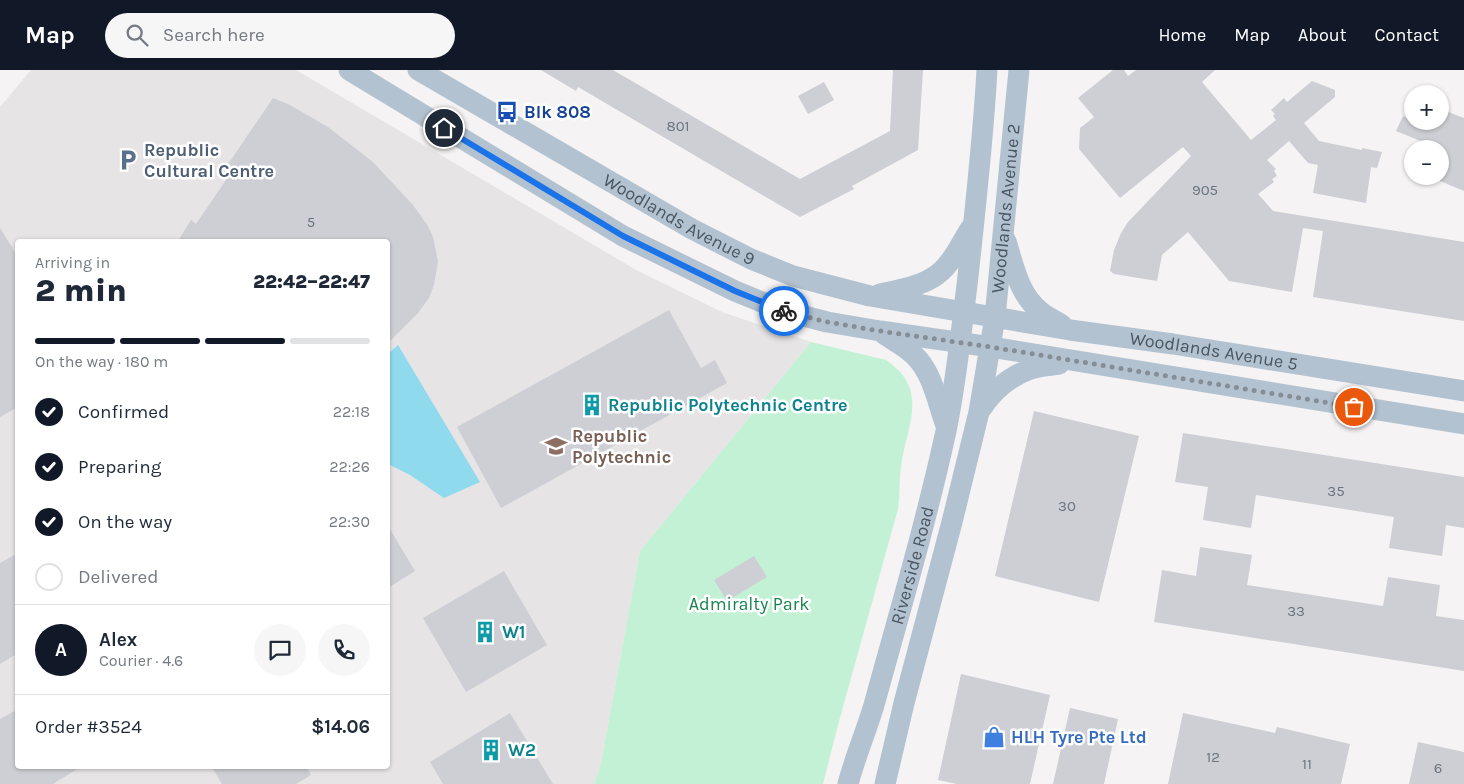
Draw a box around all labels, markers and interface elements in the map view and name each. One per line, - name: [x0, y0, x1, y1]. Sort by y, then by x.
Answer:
- search box: [105, 13, 455, 58]
- text: Map: [25, 21, 75, 49]
- icon: search: [123, 21, 151, 49]
- text: Search here: [163, 24, 265, 46]
- text: Home: [1158, 24, 1206, 46]
- text: Map: [1234, 24, 1270, 46]
- text: About: [1298, 24, 1347, 46]
- text: Contact: [1375, 24, 1439, 46]
- map controls: [1404, 85, 1449, 185]
- button: +: [1404, 85, 1449, 130]
- bus stop icon: Blk 808: [494, 99, 520, 125]
- place label: Blk 808: [524, 101, 591, 123]
- pin: [423, 107, 465, 149]
- icon: home: [430, 114, 458, 142]
- house number: 801: [666, 117, 690, 135]
- street label: Woodlands Avenue 2: [986, 123, 1025, 294]
- place label: Republic Cultural Centre: [144, 139, 274, 182]
- button: −: [1404, 140, 1449, 185]
- parking icon: Republic Cultural Centre: [115, 147, 141, 173]
- street label: Woodlands Avenue 9: [599, 169, 759, 270]
- house number: 905: [1192, 181, 1218, 199]
- house number: 5: [307, 213, 315, 231]
- text: Arriving in: [35, 253, 110, 272]
- text: 22:42–22:47: [253, 271, 370, 293]
- text: 2 min: [35, 272, 127, 309]
- courier: [759, 286, 809, 336]
- icon: bike: [770, 297, 798, 325]
- street label: Woodlands Avenue 5: [1128, 327, 1299, 375]
- text: On the way · 180 m: [35, 352, 168, 371]
- pin: [1333, 386, 1375, 428]
- building icon: Republic Polytechnic Centre: [579, 392, 605, 418]
- icon: bag: [1340, 393, 1368, 421]
- place label: Republic Polytechnic Centre: [608, 394, 848, 416]
- icon: check: [35, 398, 63, 426]
- text: Confirmed: [78, 401, 169, 423]
- text: 22:18: [333, 402, 370, 421]
- place label: Republic Polytechnic: [572, 425, 671, 468]
- school or university icon: Republic Polytechnic: [543, 433, 569, 459]
- icon: check: [35, 453, 63, 481]
- text: Preparing: [78, 456, 161, 478]
- text: 22:26: [329, 457, 370, 476]
- house number: 35: [1327, 482, 1345, 500]
- house number: 30: [1058, 497, 1076, 515]
- street label: Riverside Road: [886, 504, 939, 627]
- icon: check: [35, 508, 63, 536]
- text: On the way: [78, 511, 172, 533]
- text: 22:30: [329, 512, 370, 531]
- text: Delivered: [78, 566, 158, 588]
- park label: Admiralty Park: [689, 593, 809, 615]
- house number: 33: [1287, 602, 1305, 620]
- building icon: W1: [472, 619, 498, 645]
- place label: W1: [502, 621, 525, 643]
- button: chat: [254, 624, 306, 676]
- button: phone: [318, 624, 370, 676]
- text: Alex: [99, 629, 137, 651]
- text: A: [55, 639, 67, 661]
- text: Courier · 4.6: [99, 651, 183, 670]
- text: Order #3524: [35, 716, 142, 738]
- text: $14.06: [311, 716, 370, 738]
- shop icon: HLH Tyre Pte Ltd: [981, 724, 1007, 750]
- place label: HLH Tyre Pte Ltd: [1011, 726, 1147, 748]
- building icon: W2: [478, 737, 504, 763]
- place label: W2: [508, 739, 536, 761]
- house number: 12: [1206, 748, 1220, 766]
- house number: 11: [1302, 755, 1312, 773]
- house number: 6: [1434, 759, 1442, 777]

